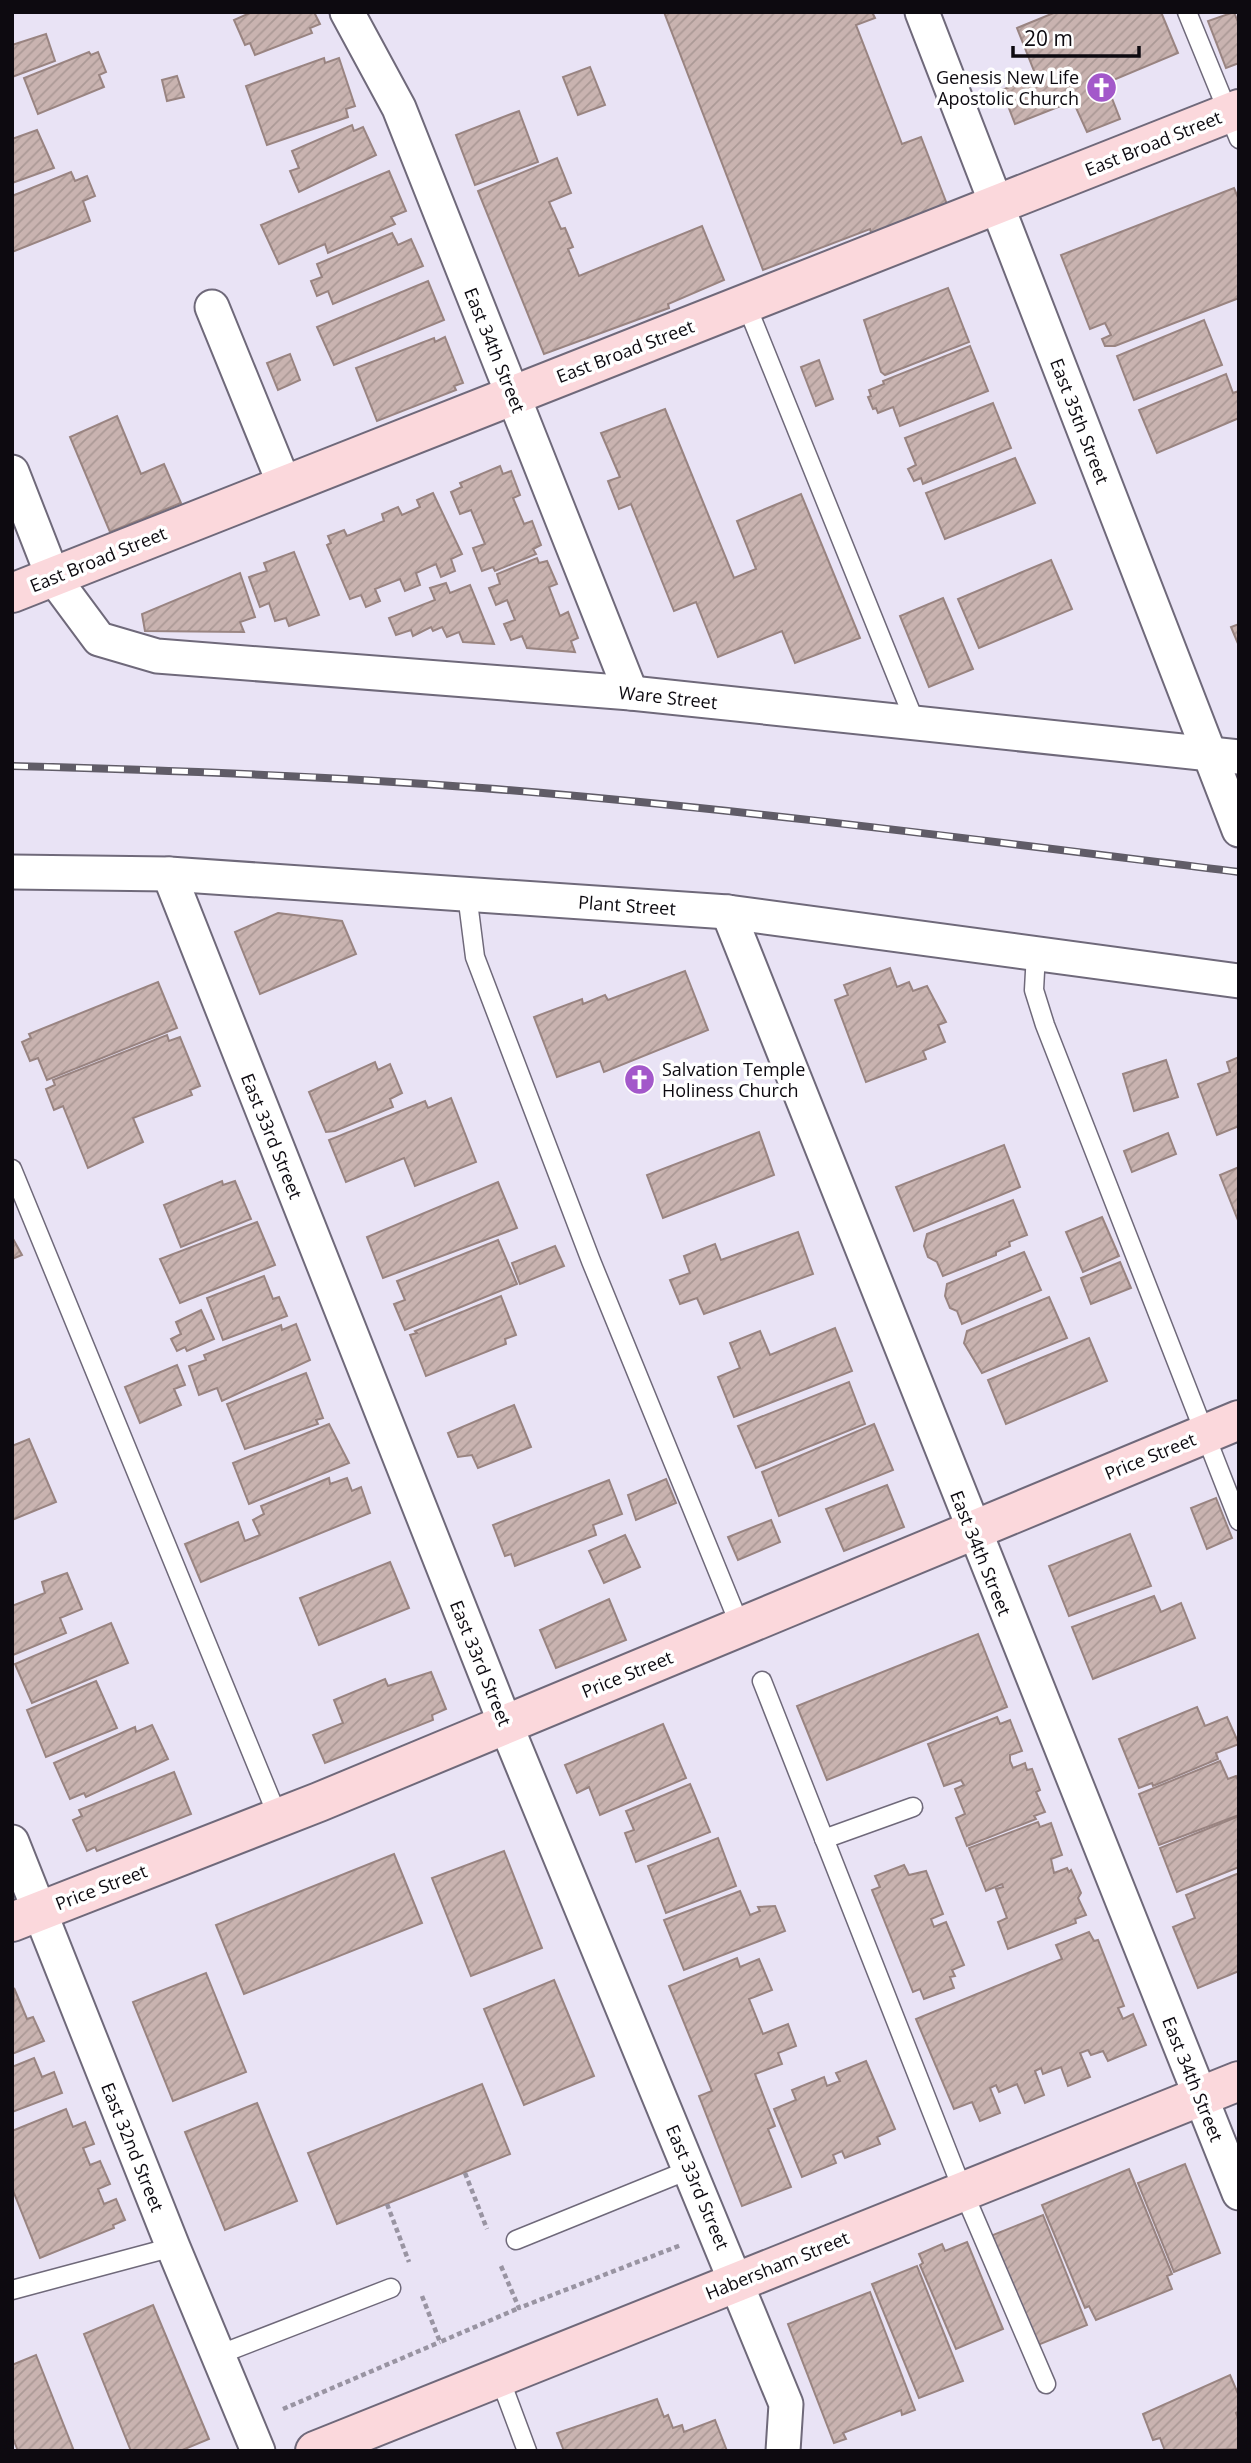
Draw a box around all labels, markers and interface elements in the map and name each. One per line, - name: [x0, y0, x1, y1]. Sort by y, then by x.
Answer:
- scale bar: [1013, 14, 1139, 58]
- text: 20 m: [1024, 24, 1073, 52]
- place label: Genesis New Life Apostolic Church: [936, 65, 1079, 110]
- church icon: Genesis New Life Apostolic Church: [1085, 70, 1119, 104]
- street label: East Broad Street: [1081, 105, 1225, 181]
- street label: East 34th Street: [459, 284, 531, 416]
- street label: East Broad Street: [553, 314, 697, 388]
- street label: East 35th Street: [1045, 355, 1115, 487]
- street label: East Broad Street: [26, 521, 170, 597]
- street label: Ware Street: [617, 680, 719, 714]
- street label: Plant Street: [577, 890, 677, 920]
- place label: Salvation Temple Holiness Church: [662, 1057, 805, 1102]
- church icon: Salvation Temple Holiness Church: [622, 1062, 656, 1096]
- street label: East 33rd Street: [236, 1070, 308, 1202]
- street label: Price Street: [1101, 1427, 1199, 1485]
- street label: East 34th Street: [945, 1487, 1017, 1619]
- street label: East 33rd Street: [445, 1597, 517, 1729]
- street label: Price Street: [578, 1645, 676, 1703]
- street label: Price Street: [52, 1859, 150, 1915]
- street label: East 34th Street: [1157, 2013, 1229, 2145]
- street label: East 32nd Street: [96, 2079, 170, 2215]
- street label: East 33rd Street: [661, 2121, 735, 2253]
- street label: Habersham Street: [702, 2225, 852, 2305]

